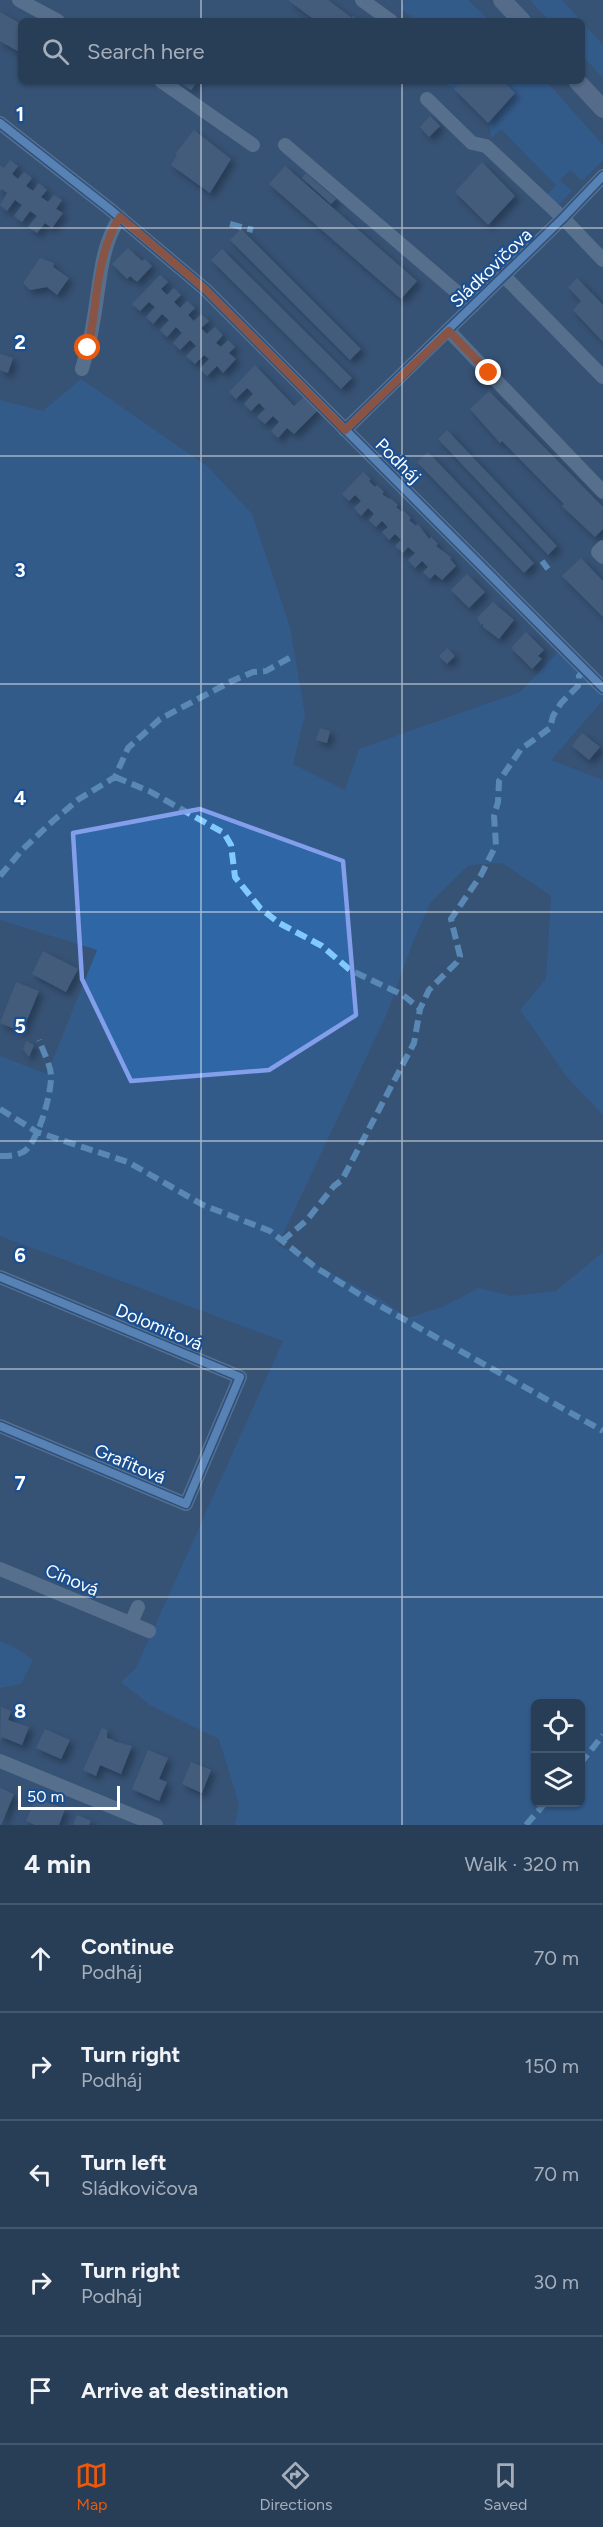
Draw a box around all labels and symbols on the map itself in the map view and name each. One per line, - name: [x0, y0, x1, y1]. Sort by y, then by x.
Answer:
- text: 1: [16, 102, 24, 126]
- street label: Sládkovičova: [445, 224, 537, 312]
- text: 2: [14, 330, 26, 354]
- route start: [74, 334, 100, 360]
- route end: [475, 359, 501, 385]
- street label: Podháj: [371, 434, 425, 488]
- text: 3: [14, 558, 26, 582]
- text: 4: [14, 786, 27, 810]
- text: 5: [14, 1014, 26, 1038]
- text: 6: [14, 1243, 26, 1267]
- street label: Dolomitová: [112, 1299, 206, 1355]
- street label: Grafitová: [91, 1439, 169, 1489]
- text: 7: [14, 1471, 26, 1495]
- street label: Cínová: [42, 1559, 102, 1601]
- text: 8: [14, 1699, 26, 1723]
- scale bar: [18, 1783, 120, 1810]

